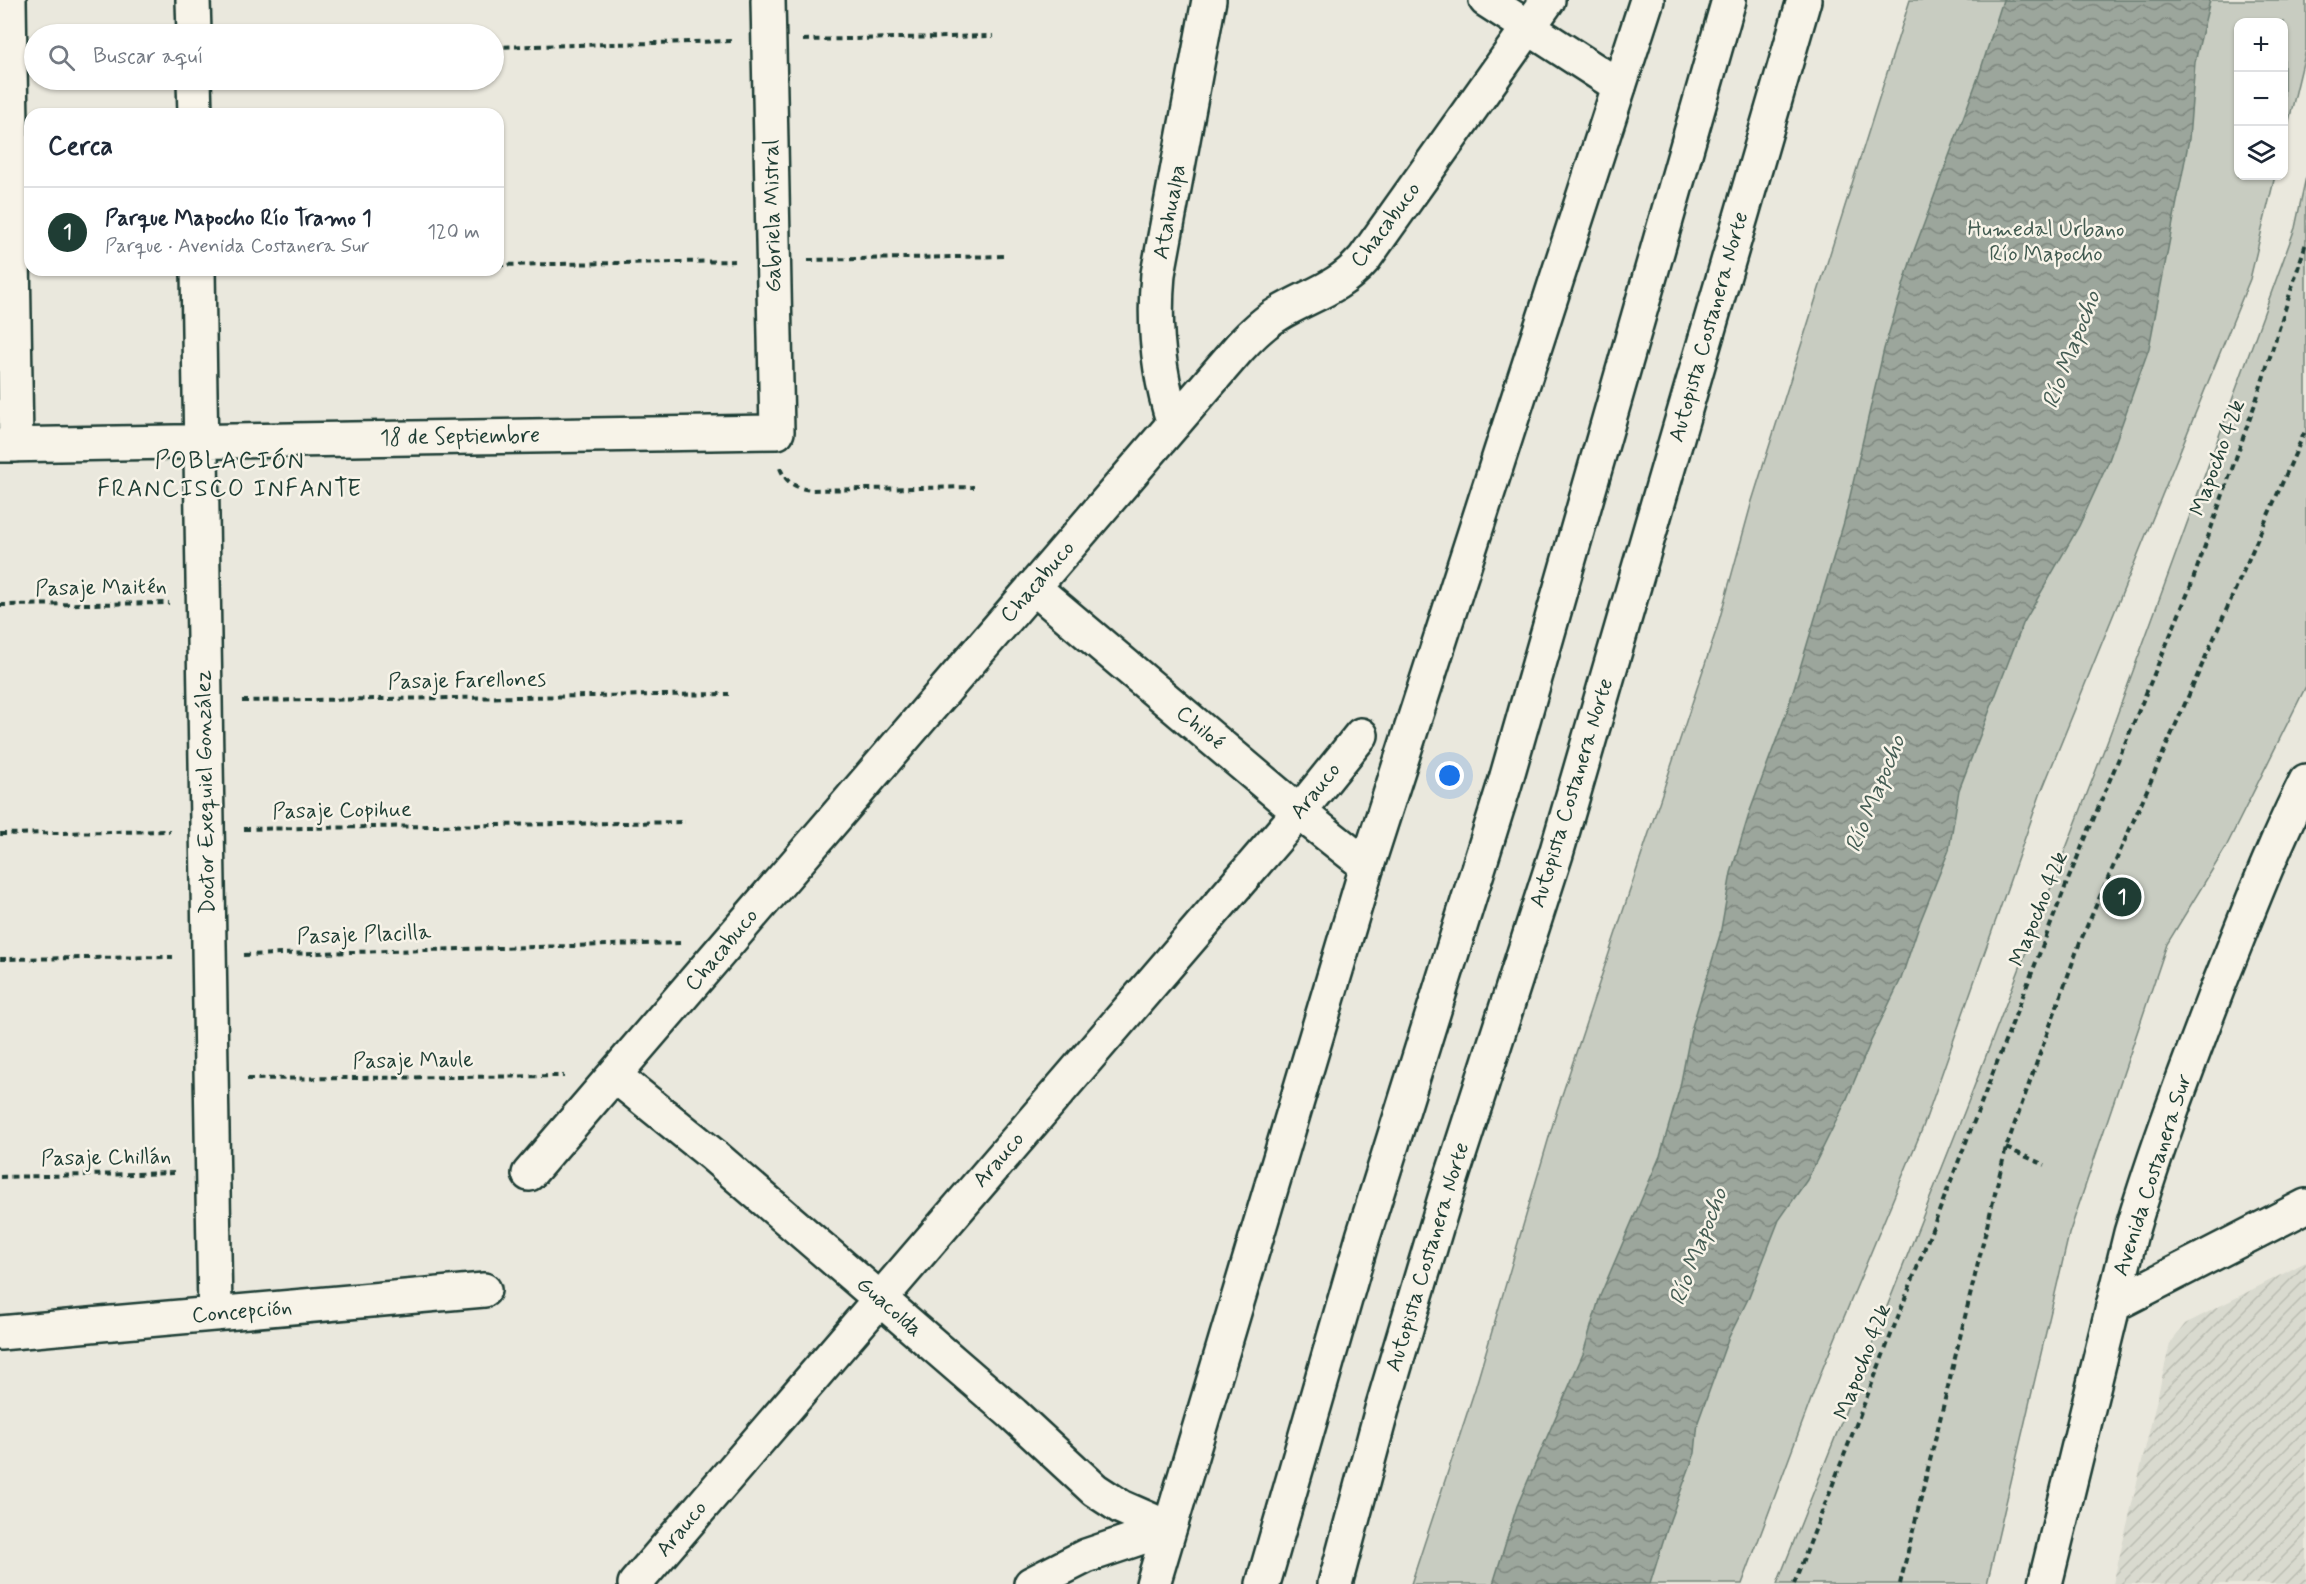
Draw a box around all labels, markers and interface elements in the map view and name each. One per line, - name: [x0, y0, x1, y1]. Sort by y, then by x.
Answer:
- map controls: [2234, 18, 2288, 180]
- button: +: [2234, 18, 2288, 72]
- search box: [24, 24, 504, 90]
- icon: search: [45, 41, 78, 74]
- text: Buscar aquí: [93, 43, 204, 71]
- button: −: [2234, 72, 2288, 126]
- button: layers: [2234, 126, 2288, 180]
- text: Cerca: [48, 130, 113, 164]
- street label: Gabriela Mistral: [758, 139, 788, 293]
- street label: Atahualpa: [1147, 162, 1193, 262]
- street label: Chacabuco: [1345, 177, 1427, 273]
- text: Parque Mapocho Río Tramo 1: [105, 205, 372, 233]
- street label: Autopista Costanera Norte: [1663, 208, 1755, 446]
- park label: Humedal Urbano Río Mapocho: [1968, 216, 2124, 269]
- text: 1: [63, 219, 72, 246]
- text: 120 m: [427, 219, 480, 246]
- text: Parque · Avenida Costanera Sur: [105, 233, 370, 260]
- water label: Río Mapocho: [2035, 286, 2109, 413]
- street label: Mapocho 42k: [2184, 396, 2252, 520]
- street label: 18 de Septiembre: [380, 422, 540, 452]
- district label: POBLACIÓN FRANCISCO INFANTE: [97, 446, 363, 505]
- street label: Chacabuco: [995, 535, 1081, 629]
- street label: Pasaje Maitén: [35, 573, 167, 603]
- street label: Pasaje Farellones: [388, 666, 547, 696]
- street label: Doctor Exequiel González: [190, 670, 222, 914]
- street label: Autopista Costanera Norte: [1524, 675, 1620, 911]
- street label: Chiloé: [1170, 700, 1230, 757]
- water label: Río Mapocho: [1838, 730, 1914, 857]
- street label: Arauco: [1285, 757, 1347, 825]
- your location: [1435, 761, 1464, 790]
- street label: Pasaje Copihue: [272, 796, 412, 826]
- street label: Mapocho 42k: [2003, 847, 2075, 971]
- pin: 1: [2102, 874, 2142, 920]
- street label: Chacabuco: [679, 903, 765, 997]
- street label: Pasaje Placilla: [296, 919, 432, 951]
- street label: Pasaje Maule: [352, 1046, 474, 1076]
- street label: Avenida Costanera Sur: [2107, 1070, 2199, 1280]
- street label: Arauco: [967, 1126, 1031, 1194]
- street label: Autopista Costanera Norte: [1380, 1139, 1476, 1375]
- street label: Pasaje Chillán: [41, 1143, 171, 1173]
- water label: Río Mapocho: [1662, 1183, 1736, 1310]
- street label: Guacolda: [850, 1271, 928, 1343]
- street label: Concepción: [191, 1294, 293, 1330]
- street label: Mapocho 42k: [1828, 1300, 1898, 1424]
- street label: Arauco: [650, 1495, 714, 1563]

